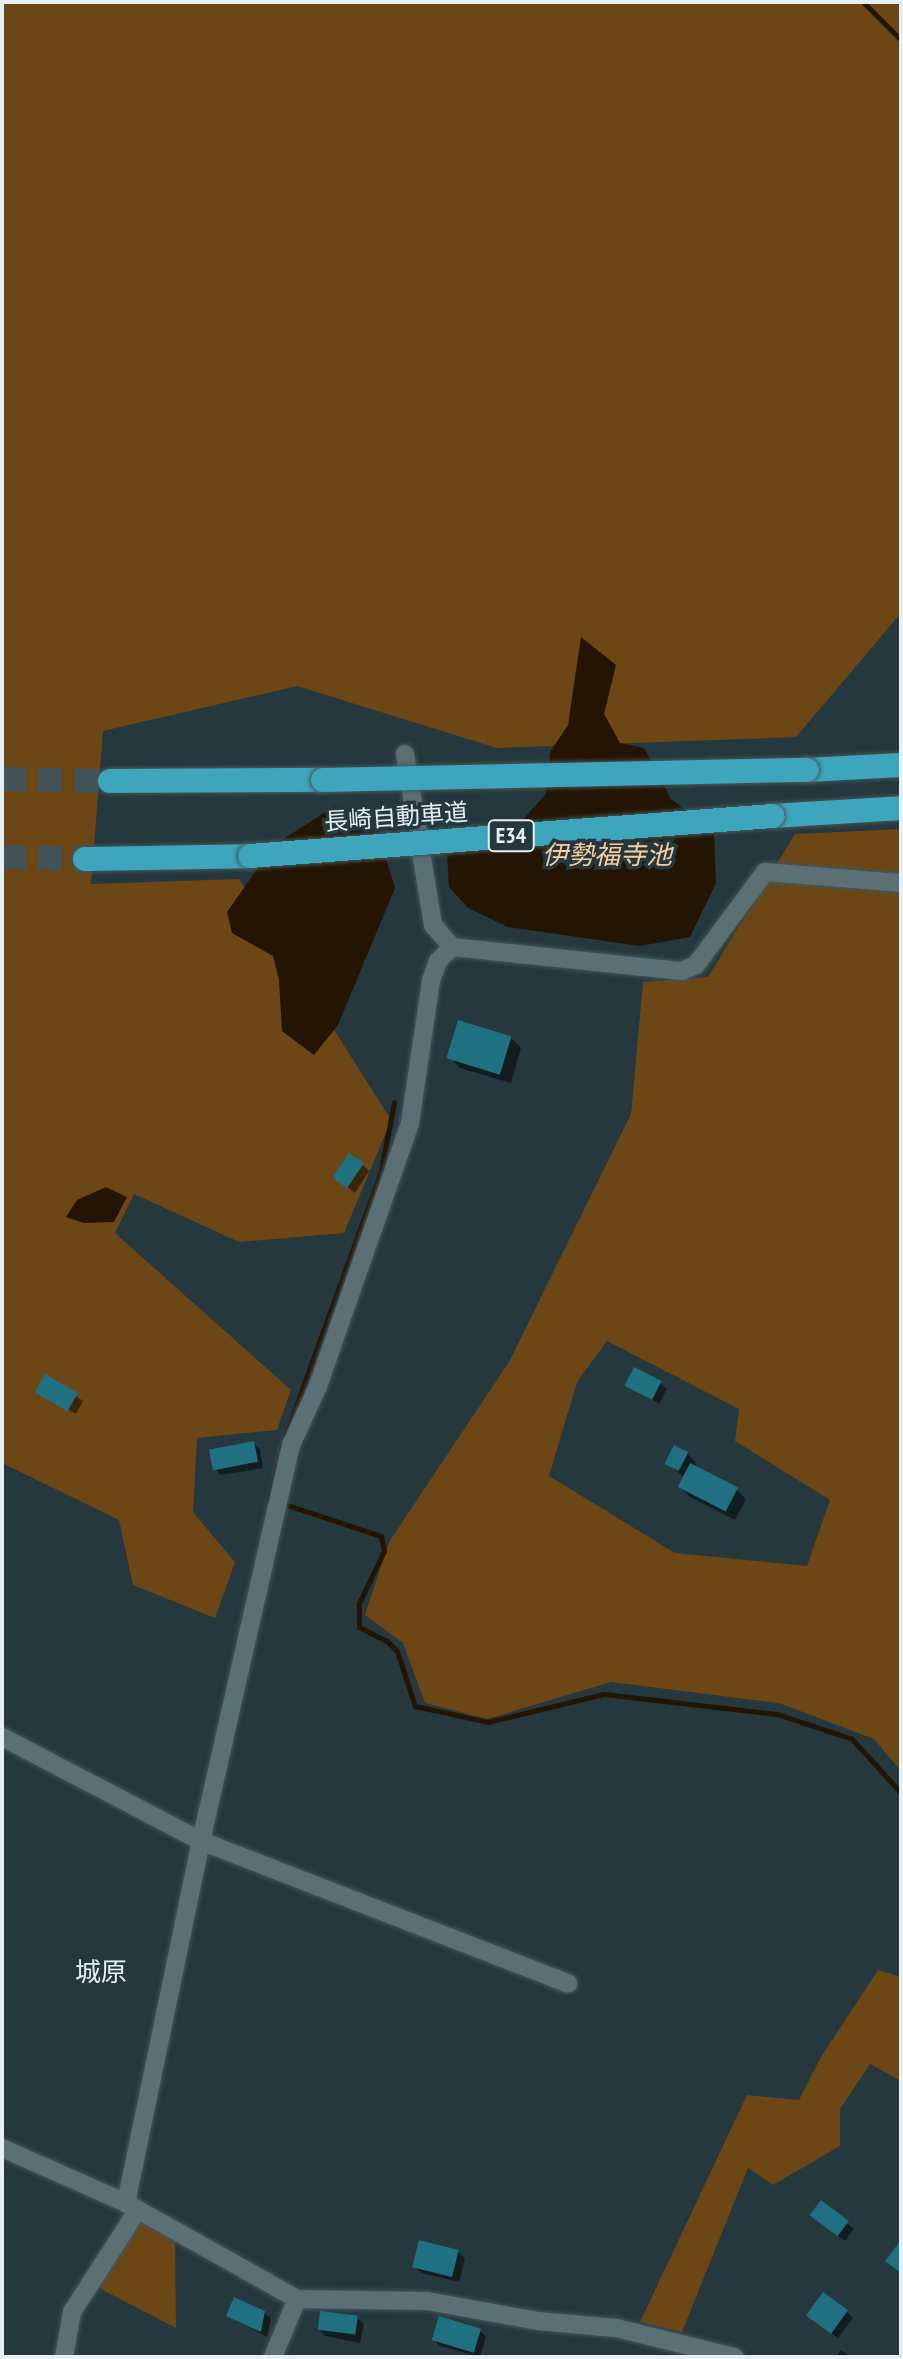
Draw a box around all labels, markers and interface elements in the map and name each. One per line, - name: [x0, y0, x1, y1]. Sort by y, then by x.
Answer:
- street label: 長崎自動車道: [323, 798, 469, 836]
- road number: E34: [487, 818, 535, 854]
- water label: 伊勢福寺池: [542, 839, 672, 871]
- district label: 城原: [75, 1956, 127, 1988]

